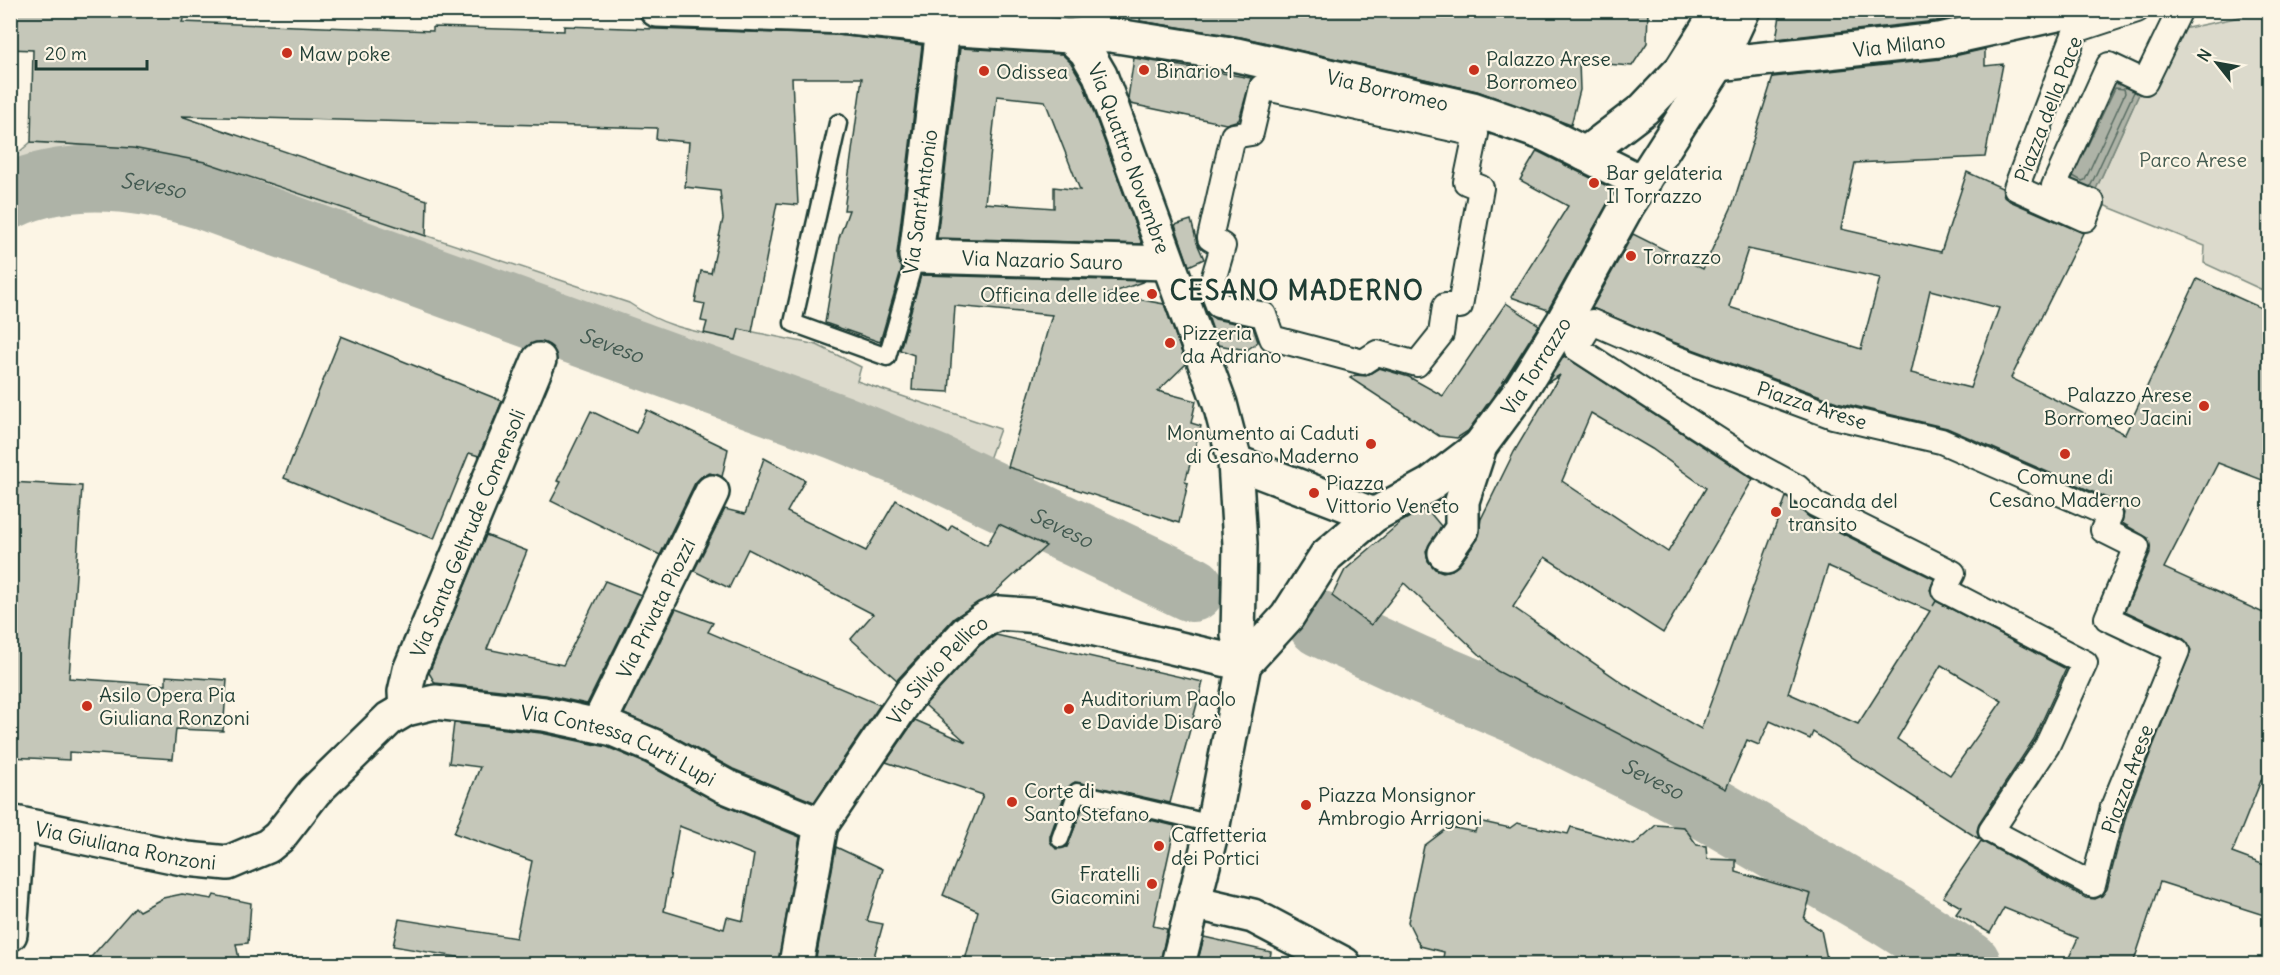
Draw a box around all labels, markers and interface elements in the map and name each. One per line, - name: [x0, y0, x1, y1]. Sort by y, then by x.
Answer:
- street label: Via Milano: [1852, 27, 1948, 62]
- scale bar: [36, 33, 147, 71]
- street label: Piazza della Pace: [2009, 33, 2087, 185]
- north arrow: [2187, 33, 2247, 93]
- place label: Maw poke: [299, 41, 390, 66]
- text: 20 m: [45, 42, 87, 65]
- text: N: [2193, 45, 2216, 65]
- marker: Maw poke: [280, 46, 294, 60]
- place label: Palazzo Arese Borromeo: [1486, 46, 1611, 94]
- street label: Via Quattro Novembre: [1083, 58, 1176, 257]
- place label: Binario 1: [1156, 58, 1233, 83]
- place label: Odissea: [996, 59, 1068, 84]
- marker: Binario 1: [1137, 63, 1151, 77]
- street label: Via Borromeo: [1324, 63, 1451, 116]
- marker: Palazzo Arese Borromeo: [1467, 63, 1481, 77]
- marker: Odissea: [977, 64, 991, 78]
- street label: Via Sant'Antonio: [897, 128, 943, 276]
- park label: Parco Arese: [2139, 147, 2247, 172]
- place label: Bar gelateria Il Torrazzo: [1606, 160, 1723, 208]
- water label: Seveso: [119, 166, 190, 205]
- marker: Bar gelateria Il Torrazzo: [1587, 176, 1601, 190]
- place label: Torrazzo: [1643, 244, 1721, 269]
- street label: Via Nazario Sauro: [961, 245, 1123, 274]
- marker: Torrazzo: [1624, 249, 1638, 263]
- district label: CESANO MADERNO: [1170, 274, 1424, 307]
- place label: Officina delle idee: [980, 282, 1140, 307]
- marker: Officina delle idee: [1145, 287, 1159, 301]
- street label: Via Torrazzo: [1495, 312, 1576, 420]
- place label: Pizzeria da Adriano: [1182, 320, 1281, 368]
- water label: Seveso: [576, 321, 648, 369]
- marker: Pizzeria da Adriano: [1163, 336, 1177, 350]
- street label: Piazza Arese: [1754, 375, 1870, 435]
- place label: Palazzo Arese Borromeo Jacini: [2044, 382, 2192, 430]
- marker: Palazzo Arese Borromeo Jacini: [2197, 399, 2211, 413]
- street label: Via Santa Geltrude Comensoli: [404, 405, 530, 661]
- place label: Monumento ai Caduti di Cesano Maderno: [1166, 420, 1359, 468]
- marker: Monumento ai Caduti di Cesano Maderno: [1364, 437, 1378, 451]
- marker: Comune di Cesano Maderno: [2058, 447, 2072, 461]
- place label: Comune di Cesano Maderno: [1989, 464, 2141, 512]
- place label: Piazza Vittorio Veneto: [1326, 470, 1459, 518]
- marker: Piazza Vittorio Veneto: [1307, 486, 1321, 500]
- place label: Locanda del transito: [1788, 488, 1898, 536]
- water label: Seveso: [1026, 501, 1098, 554]
- marker: Locanda del transito: [1769, 505, 1783, 519]
- street label: Via Privata Piozzi: [610, 534, 700, 682]
- street label: Via Silvio Pellico: [881, 609, 992, 729]
- place label: Asilo Opera Pia Giuliana Ronzoni: [99, 682, 250, 730]
- place label: Auditorium Paolo e Davide Disarò: [1081, 686, 1236, 734]
- marker: Asilo Opera Pia Giuliana Ronzoni: [80, 699, 94, 713]
- street label: Via Contessa Curti Lupi: [519, 699, 720, 791]
- marker: Auditorium Paolo e Davide Disarò: [1062, 702, 1076, 716]
- street label: Piazza Arese: [2096, 721, 2158, 837]
- water label: Seveso: [1617, 752, 1689, 806]
- place label: Corte di Santo Stefano: [1024, 778, 1149, 826]
- place label: Piazza Monsignor Ambrogio Arrigoni: [1318, 782, 1482, 830]
- marker: Corte di Santo Stefano: [1005, 795, 1019, 809]
- marker: Piazza Monsignor Ambrogio Arrigoni: [1299, 798, 1313, 812]
- street label: Via Giuliana Ronzoni: [33, 815, 217, 874]
- place label: Caffetteria dei Portici: [1171, 822, 1267, 870]
- marker: Caffetteria dei Portici: [1152, 839, 1166, 853]
- place label: Fratelli Giacomini: [1050, 861, 1140, 909]
- marker: Fratelli Giacomini: [1145, 877, 1159, 891]

